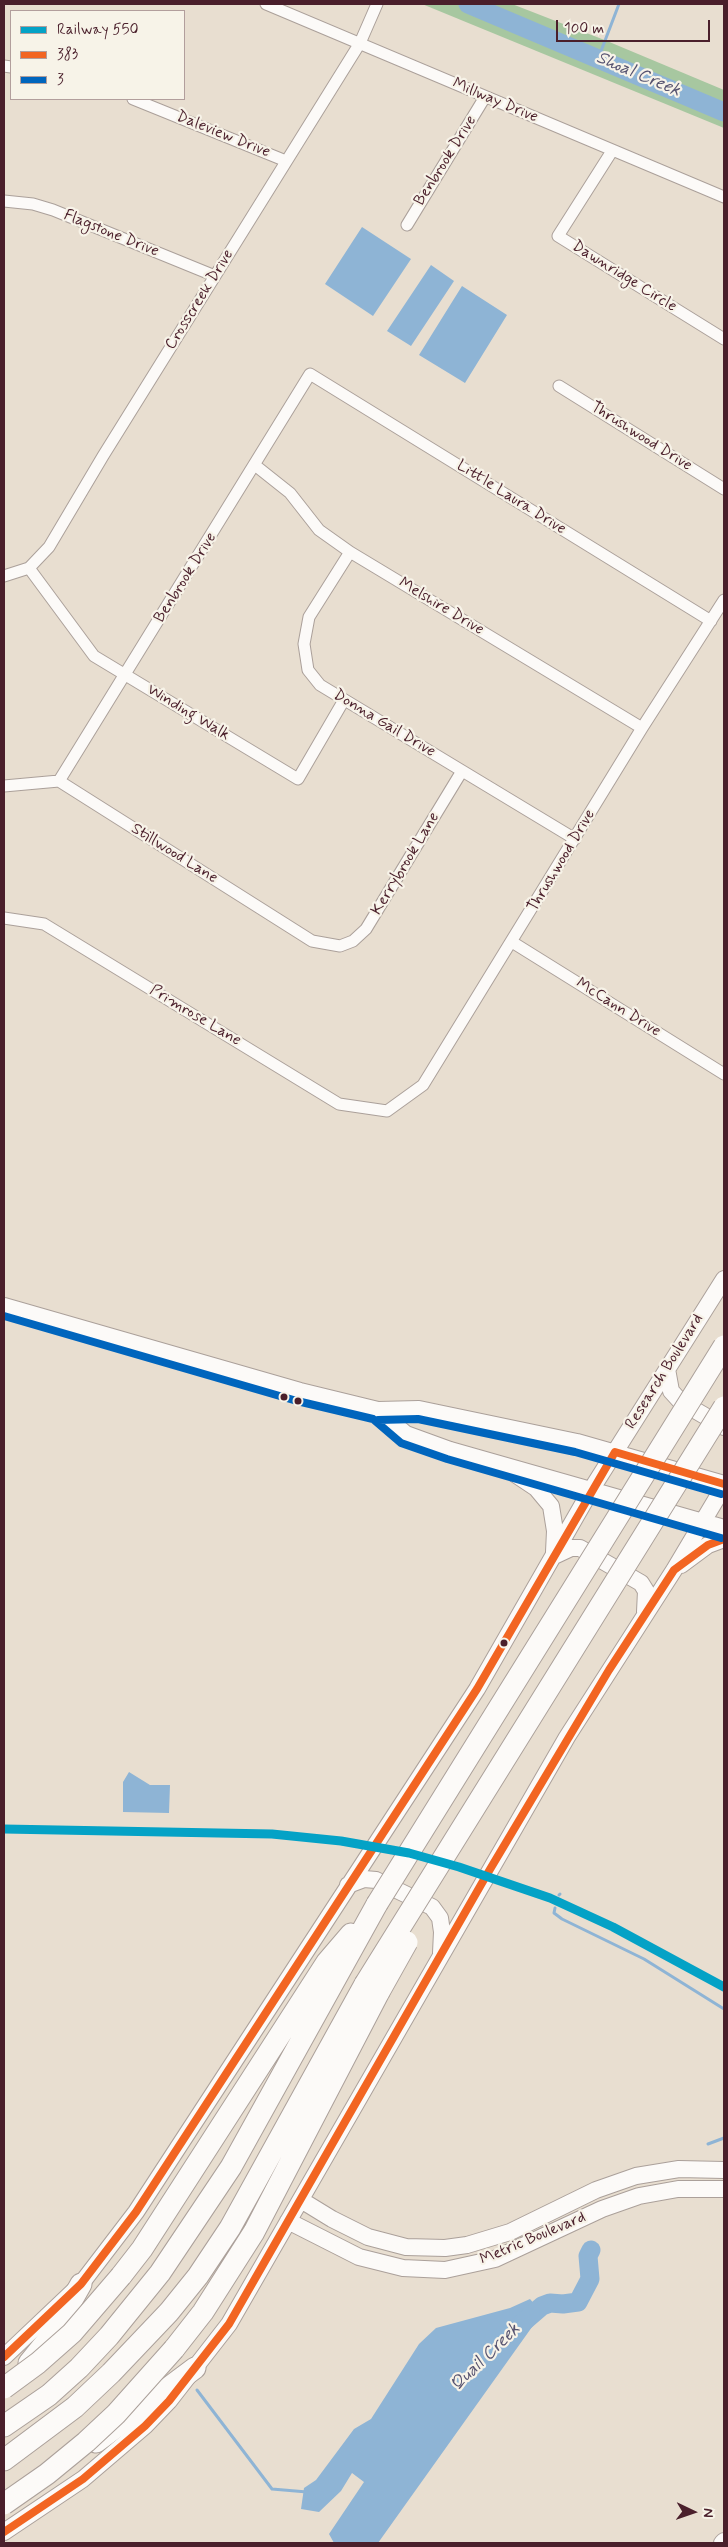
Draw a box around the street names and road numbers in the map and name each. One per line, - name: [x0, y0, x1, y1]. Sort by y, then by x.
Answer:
- street label: Millway Drive: [449, 74, 541, 128]
- street label: Daleview Drive: [173, 107, 273, 163]
- street label: Benbrook Drive: [411, 112, 481, 210]
- street label: Flagstone Drive: [61, 206, 161, 262]
- street label: Dawnridge Circle: [568, 237, 680, 317]
- street label: Crosscreek Drive: [162, 246, 238, 354]
- street label: Thrushwood Drive: [587, 398, 695, 476]
- street label: Little Laura Drive: [453, 457, 569, 539]
- street label: Benbrook Drive: [151, 529, 221, 627]
- street label: Melshire Drive: [395, 574, 487, 640]
- street label: Winding Walk: [143, 681, 233, 745]
- street label: Donna Gail Drive: [329, 686, 439, 762]
- street label: Thrushwood Drive: [524, 806, 600, 916]
- street label: Kerrybrook Lane: [368, 809, 444, 919]
- street label: Stillwood Lane: [127, 820, 221, 888]
- street label: McCann Drive: [572, 974, 664, 1042]
- street label: Primrose Lane: [146, 981, 244, 1051]
- street label: Research Boulevard: [622, 1311, 708, 1433]
- street label: Metric Boulevard: [477, 2208, 589, 2270]

